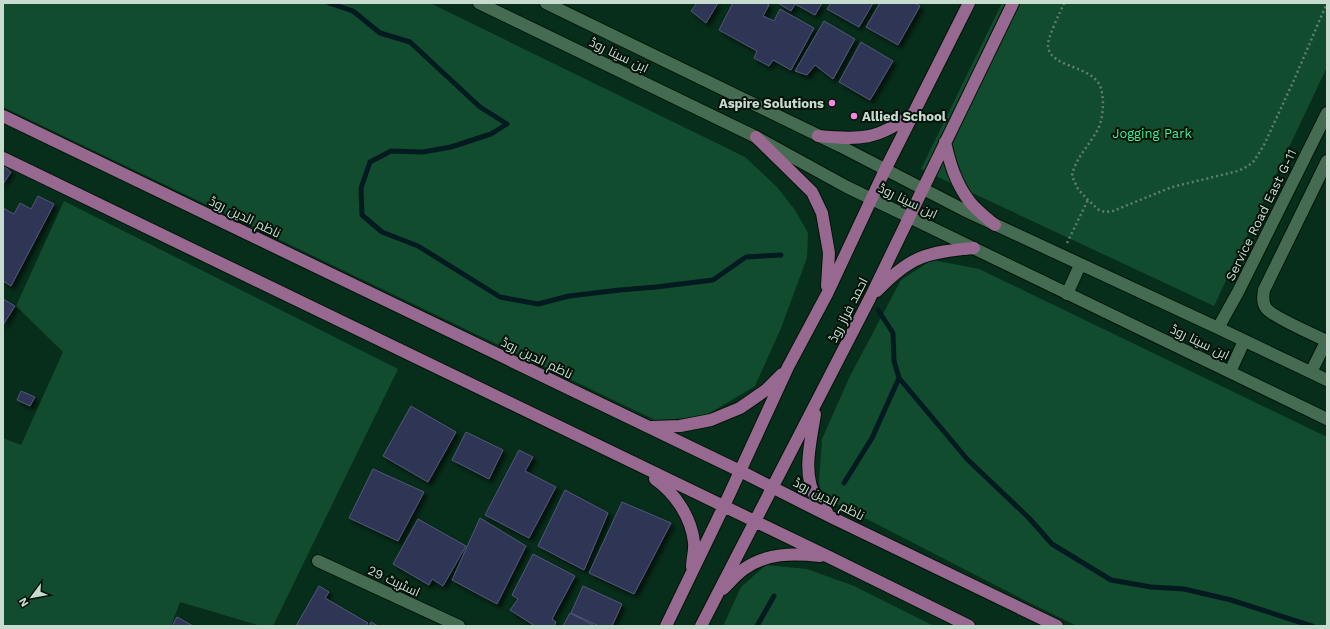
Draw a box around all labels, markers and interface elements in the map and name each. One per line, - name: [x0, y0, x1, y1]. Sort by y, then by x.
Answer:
- street label: ابن سینا روڈ: [587, 34, 651, 76]
- place label: Aspire Solutions: [719, 96, 824, 111]
- marker: Aspire Solutions: [827, 98, 837, 108]
- place label: Allied School: [862, 109, 947, 124]
- marker: Allied School: [849, 111, 859, 121]
- park label: Jogging Park: [1112, 126, 1192, 141]
- street label: Service Road East G-11: [1223, 147, 1299, 283]
- street label: ابن سینا روڈ: [876, 180, 940, 222]
- street label: ناظم الدین روڈ: [206, 193, 283, 243]
- street label: احمد فراز روڈ: [825, 275, 871, 345]
- street label: ابن سینا روڈ: [1168, 321, 1232, 363]
- street label: ناظم الدین روڈ: [498, 334, 575, 384]
- street label: ناظم الدین روڈ: [790, 475, 867, 525]
- street label: اسٹریٹ 29: [365, 562, 423, 600]
- north arrow: [12, 577, 52, 617]
- text: N: [16, 595, 32, 609]

